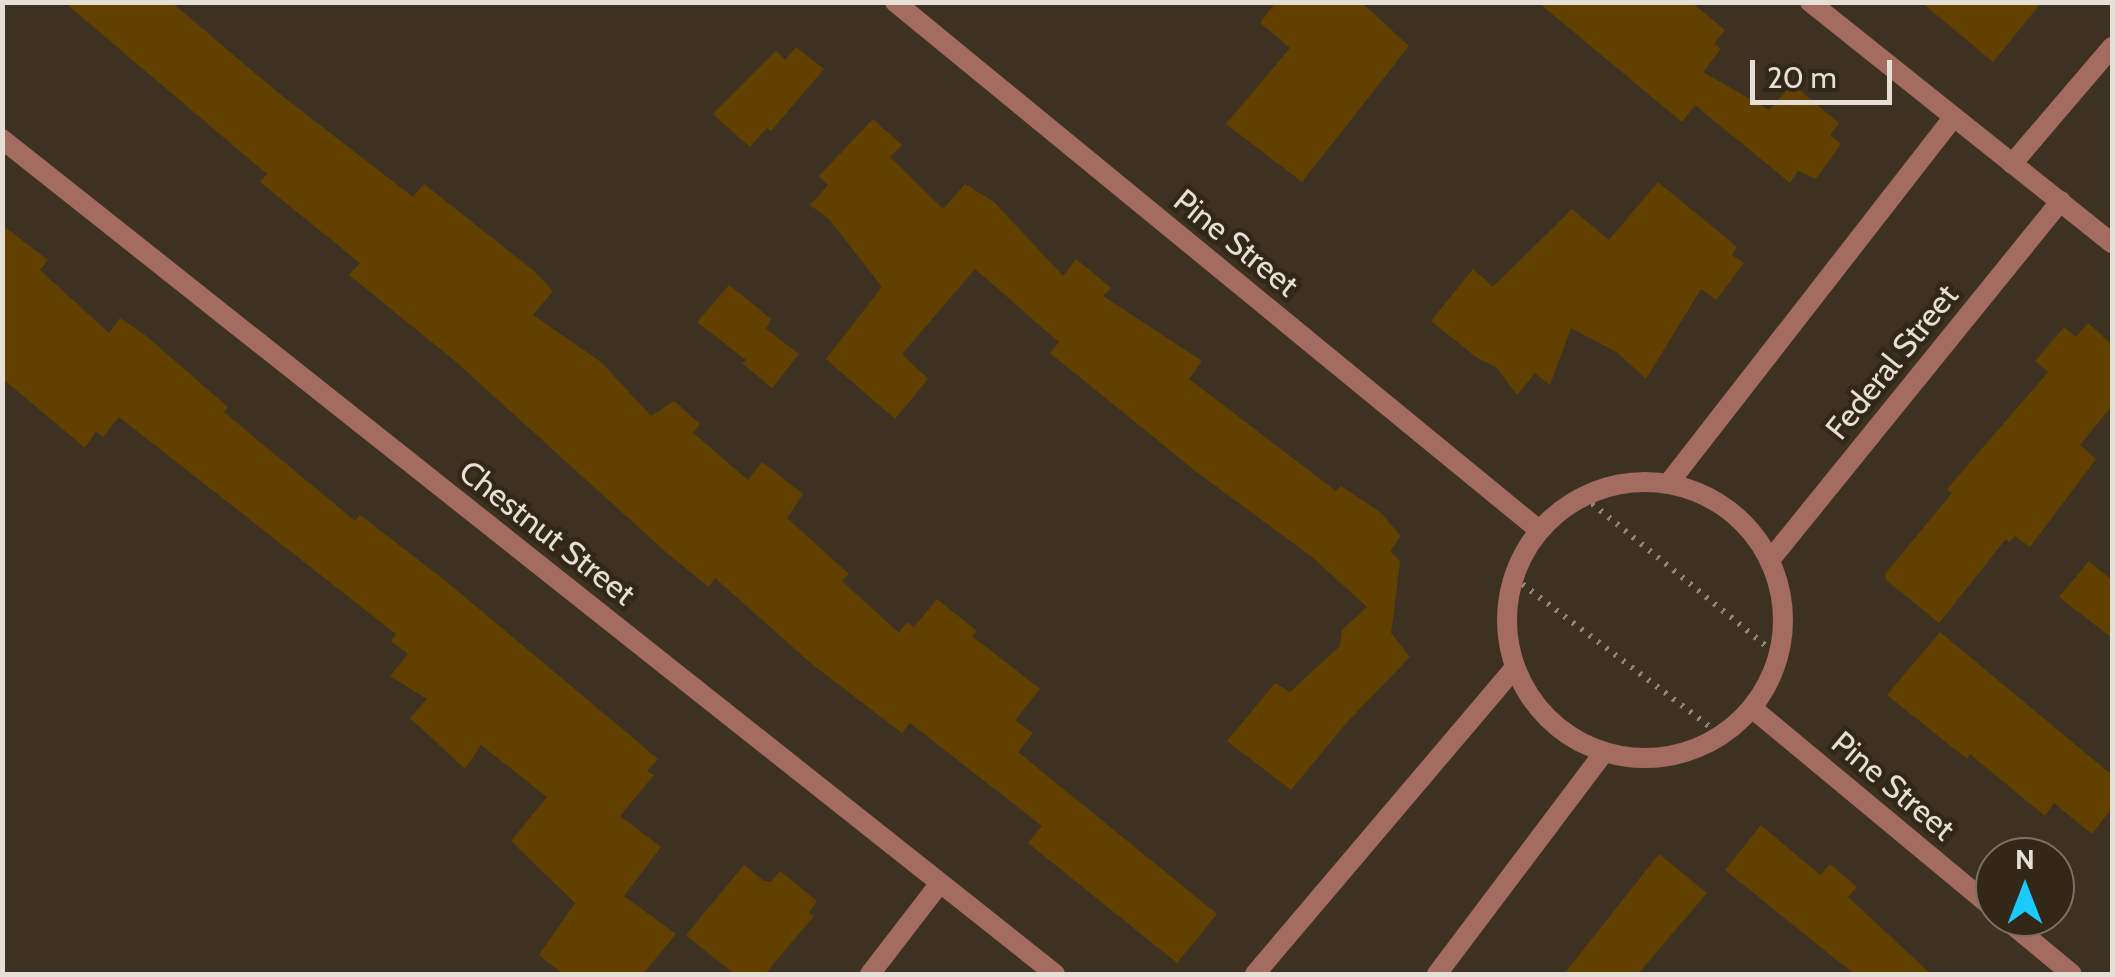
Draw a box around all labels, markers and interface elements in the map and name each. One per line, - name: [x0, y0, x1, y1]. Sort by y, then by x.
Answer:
- scale bar: [1755, 40, 1898, 102]
- text: 20 m: [1767, 59, 1837, 96]
- street label: Pine Street: [1166, 181, 1306, 305]
- street label: Federal Street: [1818, 277, 1966, 447]
- street label: Chestnut Street: [452, 453, 642, 613]
- street label: Pine Street: [1824, 724, 1962, 848]
- north arrow: [1975, 837, 2075, 937]
- text: N: [2015, 842, 2035, 876]

